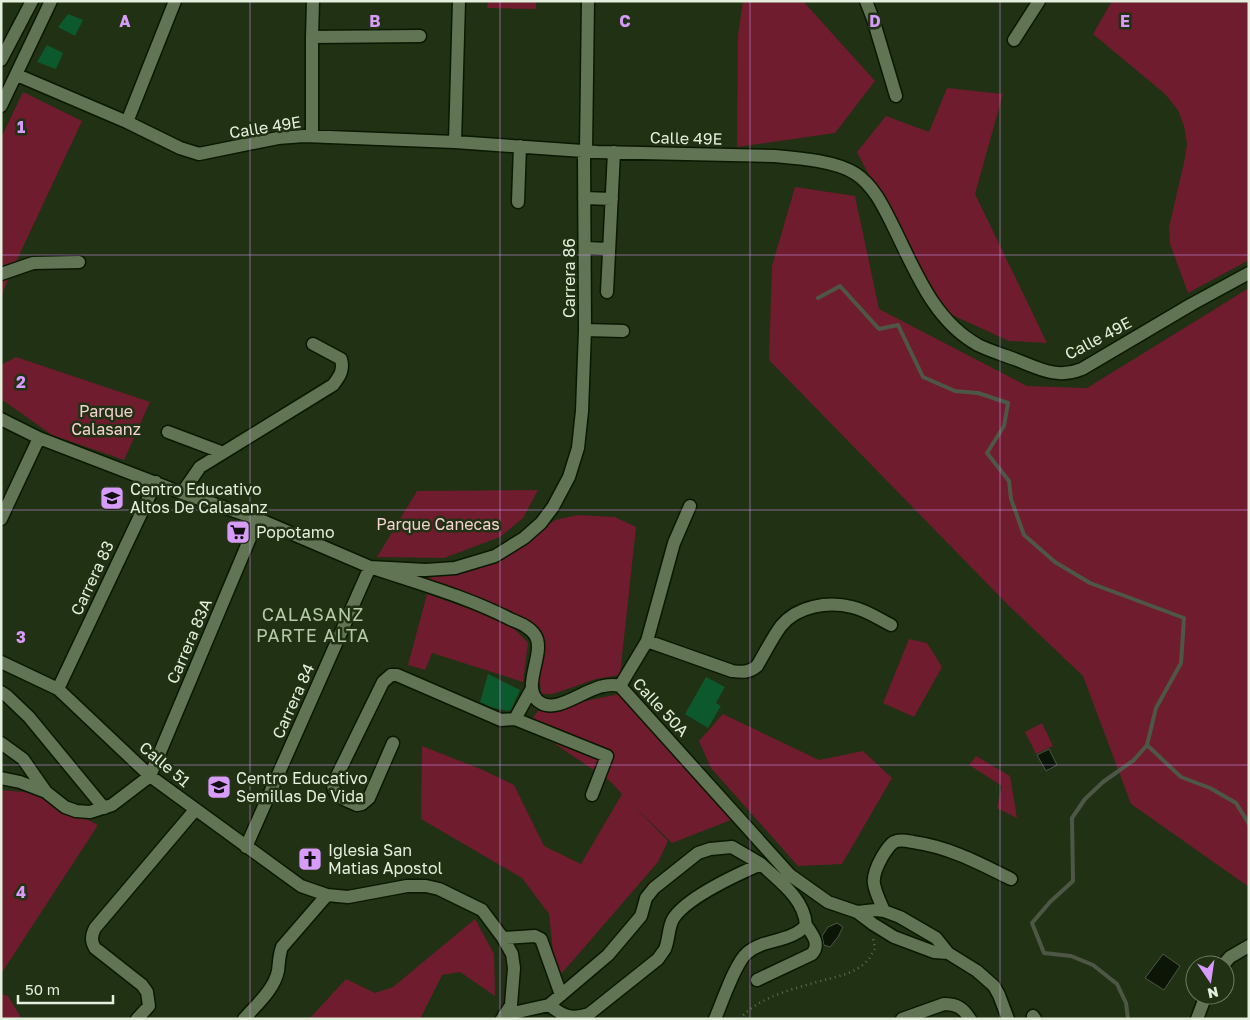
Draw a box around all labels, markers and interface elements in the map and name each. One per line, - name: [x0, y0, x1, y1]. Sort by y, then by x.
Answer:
- text: A: [119, 11, 131, 31]
- text: B: [369, 11, 381, 31]
- text: C: [619, 11, 631, 31]
- text: D: [869, 11, 881, 31]
- text: E: [1120, 11, 1130, 31]
- street label: Calle 49E: [228, 111, 302, 143]
- text: 1: [17, 117, 25, 137]
- street label: Calle 49E: [650, 127, 722, 149]
- street label: Carrera 86: [559, 238, 579, 318]
- street label: Calle 49E: [1061, 312, 1135, 364]
- text: 2: [16, 372, 26, 392]
- park label: Parque Calasanz: [71, 401, 141, 439]
- place label: Centro Educativo Altos De Calasanz: [130, 479, 268, 517]
- school or university icon: Centro Educativo Altos De Calasanz: [99, 485, 125, 511]
- park label: Parque Canecas: [376, 514, 500, 534]
- supermarket icon: Popotamo: [225, 519, 251, 545]
- place label: Popotamo: [256, 522, 335, 542]
- street label: Carrera 83: [66, 538, 118, 618]
- street label: Carrera 83A: [162, 595, 216, 687]
- district label: CALASANZ PARTE ALTA: [256, 603, 370, 646]
- text: 3: [16, 627, 26, 647]
- street label: Carrera 84: [268, 660, 318, 742]
- street label: Calle 50A: [629, 673, 693, 741]
- street label: Calle 51: [135, 737, 195, 791]
- place label: Centro Educativo Semillas De Vida: [236, 768, 368, 806]
- school or university icon: Centro Educativo Semillas De Vida: [206, 774, 232, 800]
- place label: Iglesia San Matias Apostol: [328, 840, 443, 878]
- church icon: Iglesia San Matias Apostol: [297, 846, 323, 872]
- text: 4: [16, 882, 26, 902]
- north arrow: [1185, 955, 1235, 1005]
- scale bar: [18, 972, 112, 1004]
- text: 50 m: [25, 980, 60, 998]
- text: N: [1206, 984, 1220, 1003]

